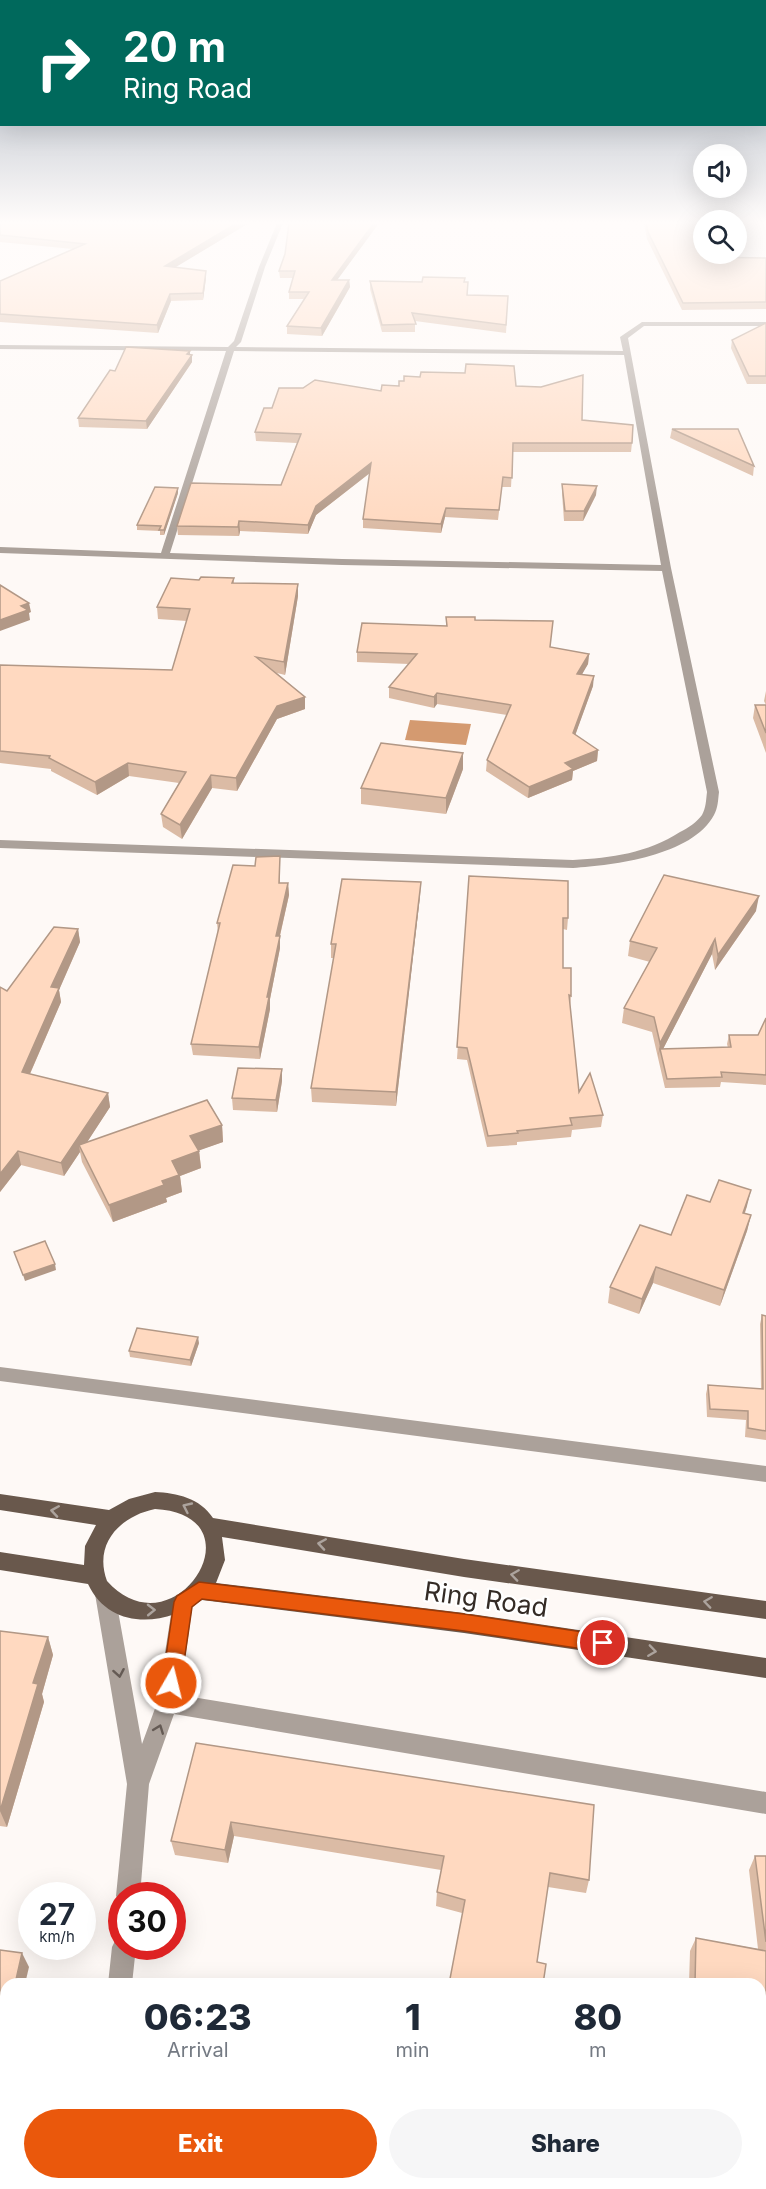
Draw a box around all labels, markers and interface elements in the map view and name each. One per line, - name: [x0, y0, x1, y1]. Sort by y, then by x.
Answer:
- text: 20 m: [123, 21, 226, 72]
- icon: right: [24, 24, 102, 102]
- text: Ring Road: [123, 72, 252, 105]
- map controls: [693, 144, 747, 264]
- button: sound: [693, 144, 747, 198]
- button: search: [693, 210, 747, 264]
- one-way arrow: [182, 1502, 193, 1514]
- one-way arrow: [51, 1505, 60, 1517]
- one-way arrow: [318, 1538, 328, 1551]
- one-way arrow: [510, 1569, 520, 1581]
- street label: Ring Road: [422, 1575, 550, 1623]
- one-way arrow: [703, 1597, 713, 1609]
- one-way arrow: [146, 1603, 155, 1616]
- pin: [577, 1617, 628, 1668]
- icon: arrive: [586, 1626, 619, 1659]
- one-way arrow: [648, 1644, 657, 1656]
- position arrow: [139, 1651, 203, 1715]
- one-way arrow: [112, 1668, 124, 1677]
- one-way arrow: [151, 1724, 164, 1735]
- speed limit sign: 30: [108, 1882, 186, 1960]
- text: 27: [39, 1896, 75, 1932]
- text: km/h: [39, 1927, 75, 1946]
- text: 06:23: [144, 1995, 252, 2039]
- text: 1: [405, 1995, 421, 2039]
- text: 80: [573, 1995, 622, 2039]
- text: Arrival: [167, 2038, 229, 2062]
- text: min: [396, 2038, 430, 2062]
- text: m: [589, 2038, 607, 2062]
- button: Exit: [24, 2109, 377, 2178]
- button: Share: [389, 2109, 742, 2178]

